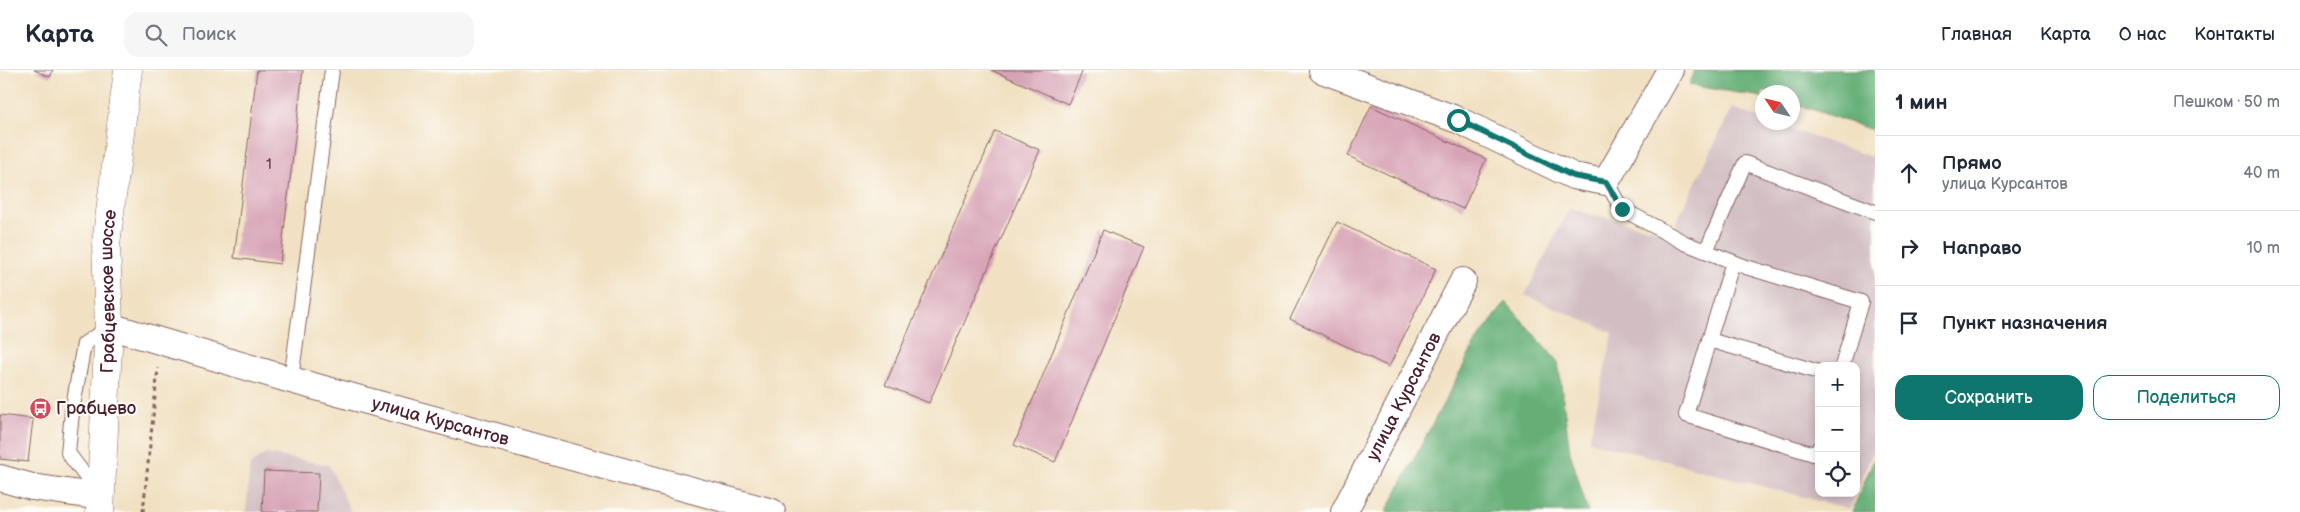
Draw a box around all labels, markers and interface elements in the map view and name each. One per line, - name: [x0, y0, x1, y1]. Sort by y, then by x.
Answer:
- search box: [124, 12, 474, 57]
- text: Карта: [25, 20, 94, 49]
- icon: search: [142, 21, 170, 49]
- text: Поиск: [182, 23, 236, 46]
- text: Главная: [1941, 24, 2012, 45]
- text: Карта: [2040, 24, 2091, 45]
- text: О нас: [2119, 24, 2166, 45]
- text: Контакты: [2194, 24, 2275, 45]
- north arrow: [1755, 85, 1800, 130]
- text: 1 мин: [1895, 90, 1947, 115]
- text: Пешком · 50 m: [2173, 93, 2280, 112]
- route start: [1447, 109, 1470, 132]
- text: Прямо: [1942, 152, 2002, 175]
- house number: 1: [266, 155, 272, 174]
- icon: ahead: [1895, 159, 1923, 187]
- text: 40 m: [2243, 164, 2280, 183]
- text: улица Курсантов: [1942, 175, 2068, 194]
- route end: [1611, 198, 1634, 221]
- street label: Грабцевское шоссе: [95, 208, 121, 374]
- icon: right: [1895, 234, 1923, 262]
- text: Направо: [1942, 237, 2022, 260]
- text: 10 m: [2247, 239, 2280, 258]
- icon: arrive: [1895, 309, 1923, 337]
- text: Пункт назначения: [1942, 312, 2107, 335]
- street label: улица Курсантов: [1362, 328, 1445, 464]
- map controls: [1815, 362, 1860, 497]
- button: +: [1815, 362, 1860, 407]
- button: Сохранить: [1895, 375, 2083, 420]
- button: Поделиться: [2093, 375, 2280, 420]
- street label: улица Курсантов: [370, 392, 512, 450]
- bus stop icon: Грабцево: [28, 396, 52, 420]
- place label: Грабцево: [56, 398, 136, 419]
- button: −: [1815, 407, 1860, 452]
- button: locate: [1815, 452, 1860, 497]

